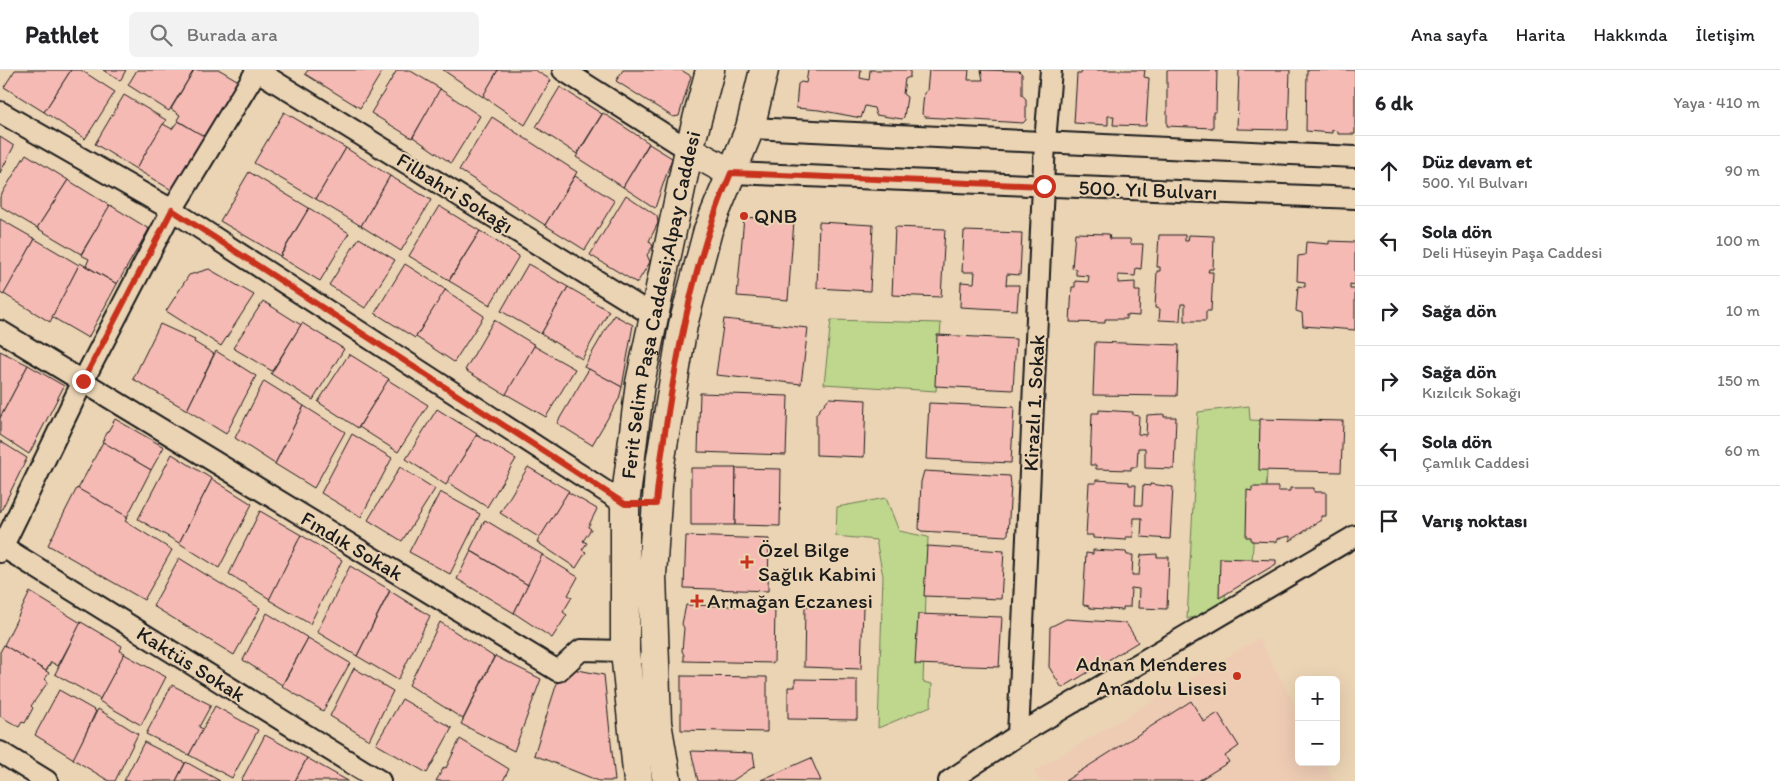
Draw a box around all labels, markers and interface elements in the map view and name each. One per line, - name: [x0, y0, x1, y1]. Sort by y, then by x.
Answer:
- search box: [129, 12, 479, 57]
- text: Pathlet: [25, 20, 99, 49]
- icon: search: [147, 21, 175, 49]
- text: Burada ara: [187, 23, 278, 46]
- text: Ana sayfa: [1411, 24, 1488, 46]
- text: Harita: [1516, 24, 1565, 46]
- text: Hakkında: [1593, 24, 1668, 46]
- text: İletişim: [1696, 24, 1755, 46]
- text: 6 dk: [1375, 90, 1413, 115]
- text: Yaya · 410 m: [1673, 93, 1760, 112]
- street label: Ferit Selim Paşa Caddesi;Alpay Caddesi: [615, 128, 706, 480]
- street label: Filbahri Sokağı: [392, 147, 518, 238]
- text: Düz devam et: [1422, 150, 1532, 173]
- icon: ahead: [1375, 157, 1403, 185]
- text: 90 m: [1725, 161, 1760, 180]
- text: 500. Yıl Bulvarı: [1422, 173, 1528, 192]
- route start: [1033, 175, 1056, 198]
- street label: 500. Yıl Bulvarı: [1078, 175, 1218, 204]
- place label: QNB: [754, 203, 797, 228]
- marker: QNB: [738, 210, 750, 222]
- text: Sola dön: [1422, 220, 1492, 243]
- icon: left: [1375, 227, 1403, 255]
- text: 100 m: [1716, 231, 1760, 250]
- text: Deli Hüseyin Paşa Caddesi: [1422, 243, 1602, 262]
- icon: right: [1375, 297, 1403, 325]
- text: Sağa dön: [1422, 299, 1496, 322]
- text: 10 m: [1726, 301, 1760, 320]
- street label: Kirazlı 1. Sokak: [1017, 334, 1050, 472]
- text: Sağa dön: [1422, 360, 1496, 383]
- icon: right: [1375, 367, 1403, 395]
- route end: [72, 370, 95, 393]
- text: 150 m: [1717, 371, 1760, 390]
- text: Kızılcık Sokağı: [1422, 383, 1521, 402]
- text: Sola dön: [1422, 430, 1492, 453]
- icon: left: [1375, 437, 1403, 465]
- text: 60 m: [1725, 441, 1760, 460]
- text: Çamlık Caddesi: [1422, 453, 1529, 472]
- street label: Fındık Sokak: [297, 505, 408, 586]
- icon: arrive: [1375, 507, 1403, 535]
- text: Varış noktası: [1422, 509, 1527, 532]
- place label: Özel Bilge Sağlık Kabini: [758, 537, 876, 586]
- marker: Özel Bilge Sağlık Kabini: [740, 555, 754, 569]
- place label: Armağan Eczanesi: [707, 588, 873, 613]
- marker: Armağan Eczanesi: [691, 595, 703, 607]
- street label: Kaktüs Sokak: [132, 620, 250, 707]
- place label: Adnan Menderes Anadolu Lisesi: [1076, 651, 1227, 700]
- marker: Adnan Menderes Anadolu Lisesi: [1231, 670, 1243, 682]
- map controls: [1295, 676, 1340, 766]
- button: +: [1295, 676, 1340, 721]
- button: −: [1295, 721, 1340, 766]

